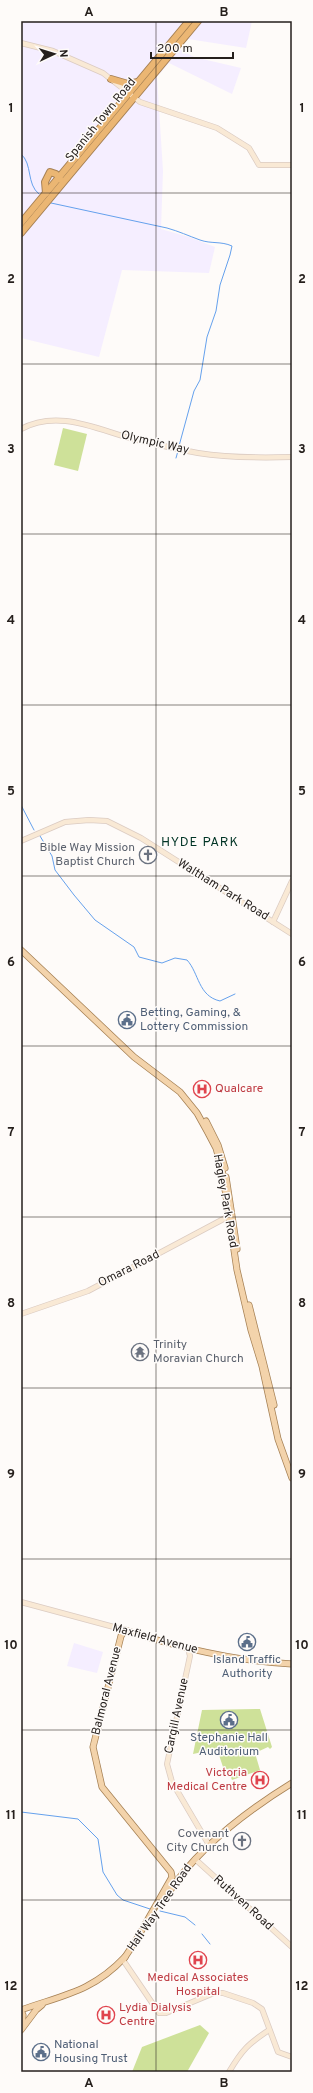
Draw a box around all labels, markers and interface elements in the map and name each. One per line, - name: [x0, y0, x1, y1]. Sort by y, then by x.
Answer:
- text: A: [84, 5, 94, 21]
- text: B: [220, 5, 229, 21]
- north arrow: [34, 34, 74, 74]
- scale bar: [151, 34, 233, 60]
- text: 200 m: [157, 41, 193, 57]
- text: N: [56, 49, 70, 58]
- street label: Spanish Town Road: [62, 75, 140, 165]
- text: 1: [8, 101, 14, 117]
- text: 1: [299, 101, 305, 117]
- text: 2: [7, 272, 15, 288]
- text: 2: [298, 272, 306, 288]
- street label: Olympic Way: [119, 427, 191, 459]
- text: 3: [7, 442, 15, 458]
- text: 3: [298, 442, 306, 458]
- text: 4: [7, 613, 15, 629]
- text: 4: [298, 613, 306, 629]
- text: 5: [7, 784, 15, 800]
- text: 5: [298, 784, 306, 800]
- district label: HYDE PARK: [161, 835, 239, 851]
- place label: Bible Way Mission Baptist Church: [40, 840, 135, 870]
- church icon: Bible Way Mission Baptist Church: [138, 845, 158, 865]
- street label: Waltham Park Road: [174, 855, 272, 925]
- text: 6: [7, 955, 15, 971]
- text: 6: [298, 955, 306, 971]
- place label: Betting, Gaming, & Lottery Commission: [140, 1005, 248, 1035]
- public building icon: Betting, Gaming, & Lottery Commission: [117, 1010, 137, 1030]
- hospital icon: Qualcare: [192, 1079, 212, 1099]
- place label: Qualcare: [215, 1081, 263, 1097]
- text: 7: [8, 1125, 15, 1141]
- text: 7: [299, 1125, 306, 1141]
- street label: Hagley Park Road: [209, 1153, 241, 1249]
- street label: Omara Road: [96, 1247, 162, 1291]
- text: 8: [7, 1296, 15, 1312]
- text: 8: [298, 1296, 306, 1312]
- place label: Trinity Moravian Church: [153, 1337, 244, 1367]
- temple icon: Trinity Moravian Church: [130, 1342, 150, 1362]
- text: 9: [7, 1467, 15, 1483]
- text: 9: [298, 1467, 306, 1483]
- street label: Maxfield Avenue: [111, 1620, 199, 1658]
- public building icon: Island Traffic Authority: [237, 1632, 257, 1652]
- text: 10: [4, 1638, 18, 1654]
- text: 10: [295, 1638, 309, 1654]
- street label: Balmoral Avenue: [88, 1645, 126, 1737]
- place label: Island Traffic Authority: [213, 1652, 281, 1682]
- street label: Cargill Avenue: [161, 1677, 193, 1755]
- public building icon: Stephanie Hall Auditorium: [219, 1710, 239, 1730]
- place label: Stephanie Hall Auditorium: [190, 1730, 268, 1760]
- place label: Victoria Medical Centre: [167, 1765, 247, 1795]
- hospital icon: Victoria Medical Centre: [250, 1770, 270, 1790]
- text: 11: [6, 1808, 16, 1824]
- text: 11: [297, 1808, 307, 1824]
- place label: Covenant City Church: [166, 1826, 229, 1856]
- church icon: Covenant City Church: [232, 1831, 252, 1851]
- street label: Half Way Tree Road: [124, 1861, 196, 1955]
- street label: Ruthven Road: [210, 1872, 276, 1934]
- hospital icon: Medical Associates Hospital: [188, 1950, 208, 1970]
- place label: Medical Associates Hospital: [147, 1970, 249, 2000]
- text: 12: [4, 1979, 18, 1995]
- text: 12: [295, 1979, 309, 1995]
- place label: Lydia Dialysis Centre: [119, 2000, 192, 2030]
- hospital icon: Lydia Dialysis Centre: [96, 2005, 116, 2025]
- place label: National Housing Trust: [54, 2037, 128, 2067]
- public building icon: National Housing Trust: [31, 2042, 51, 2062]
- text: A: [84, 2076, 94, 2092]
- text: B: [220, 2076, 229, 2092]

